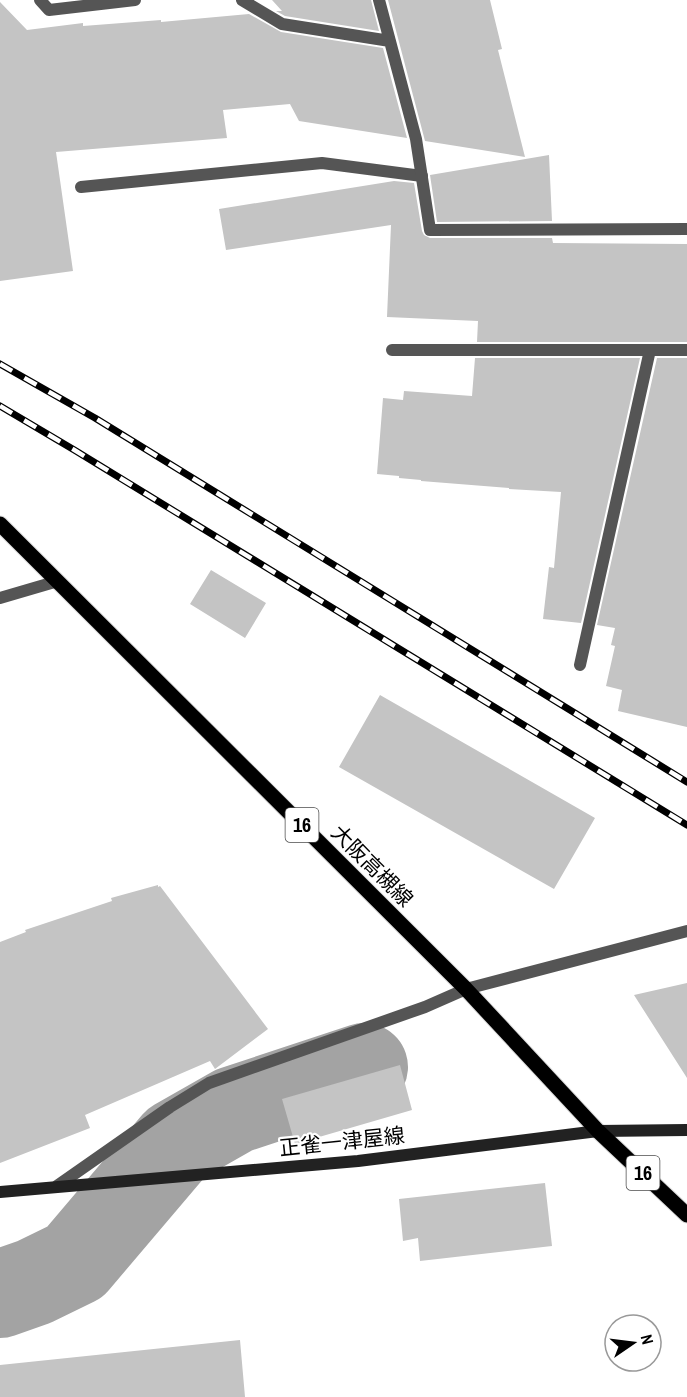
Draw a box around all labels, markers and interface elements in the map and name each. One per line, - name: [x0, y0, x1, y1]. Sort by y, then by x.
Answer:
- road number: 16: [286, 808, 318, 842]
- street label: 大阪高槻線: [325, 818, 420, 913]
- street label: 正雀一津屋線: [278, 1120, 406, 1163]
- road number: 16: [626, 1156, 660, 1190]
- north arrow: [603, 1313, 663, 1373]
- text: N: [636, 1332, 659, 1347]

